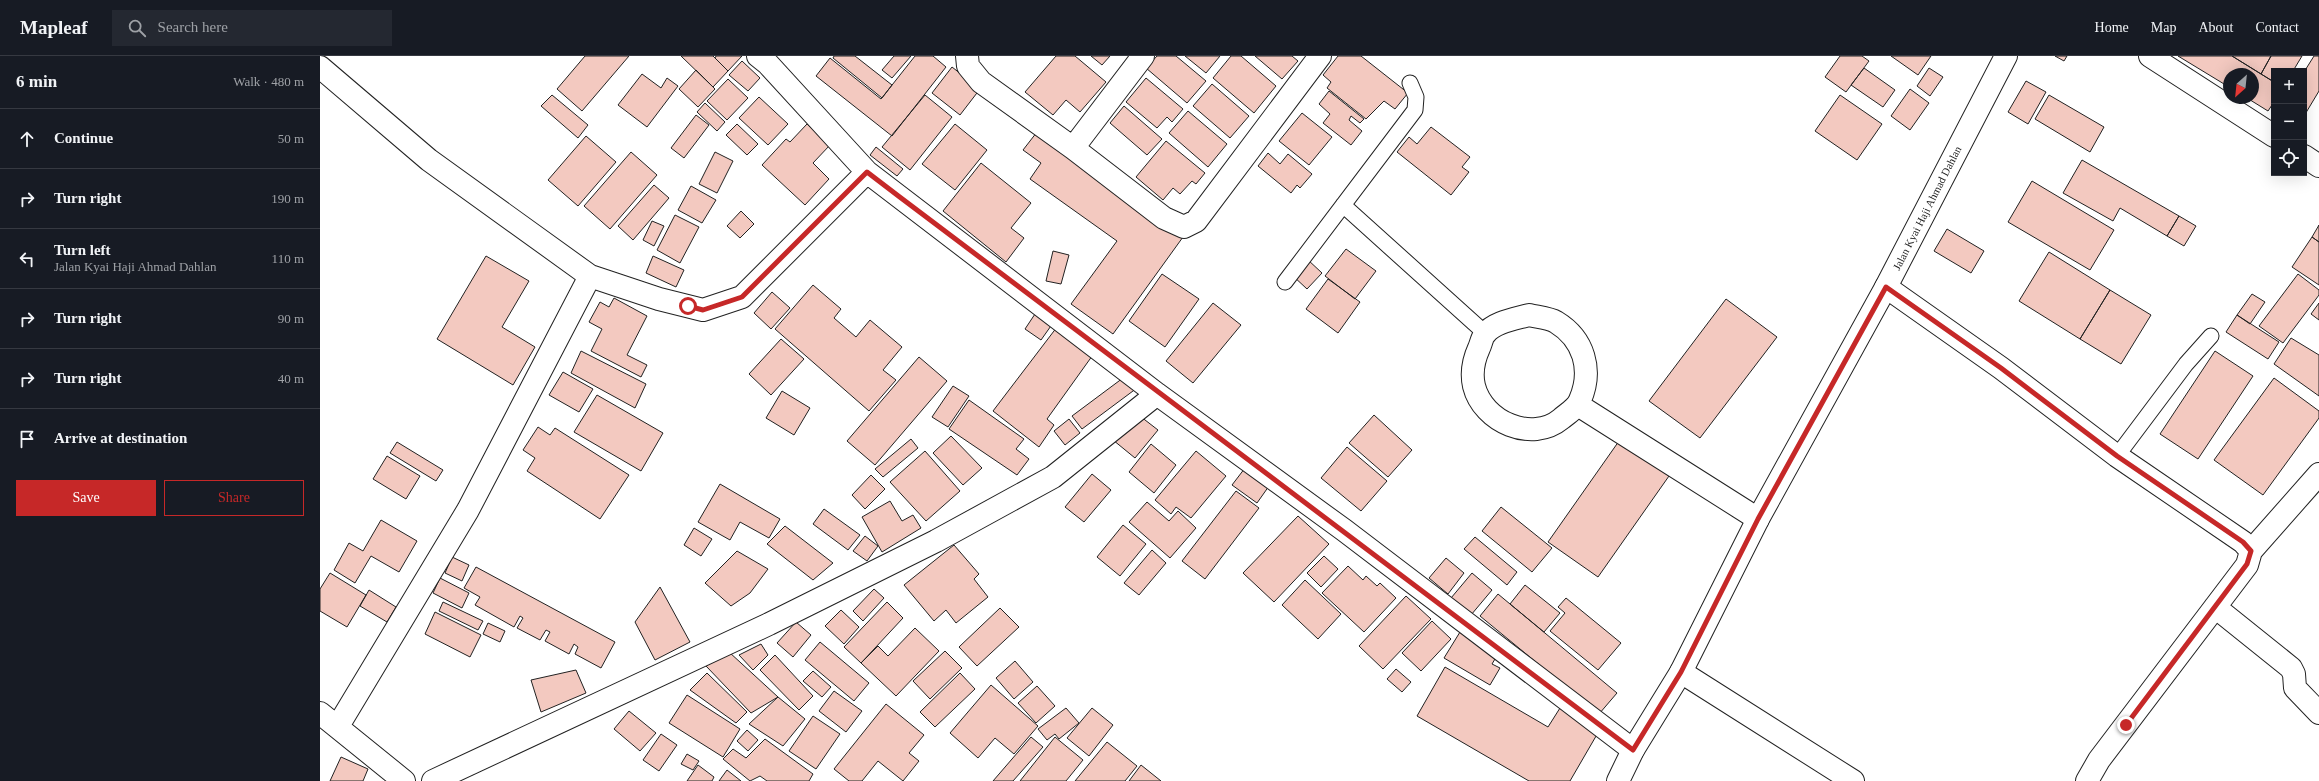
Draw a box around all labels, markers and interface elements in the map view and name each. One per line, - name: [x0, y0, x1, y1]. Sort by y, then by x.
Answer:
- search box: [112, 10, 392, 46]
- text: Mapleaf: [20, 17, 88, 38]
- icon: search: [126, 17, 148, 39]
- text: Search here: [158, 19, 228, 35]
- text: Home: [2095, 20, 2129, 35]
- text: Map: [2151, 20, 2176, 35]
- text: About: [2198, 20, 2233, 35]
- text: Contact: [2255, 20, 2299, 35]
- north arrow: [2223, 68, 2259, 104]
- map controls: [2271, 68, 2307, 176]
- button: +: [2271, 68, 2307, 104]
- text: 6 min: [16, 72, 57, 91]
- text: Walk · 480 m: [233, 74, 304, 89]
- button: −: [2271, 104, 2307, 140]
- icon: ahead: [16, 128, 38, 150]
- text: Continue: [54, 130, 113, 146]
- text: 50 m: [278, 131, 304, 146]
- button: locate: [2271, 140, 2307, 176]
- street label: Jalan Kyai Haji Ahmad Dahlan: [1890, 144, 1964, 272]
- icon: right: [16, 188, 38, 210]
- text: Turn right: [54, 190, 121, 206]
- text: 190 m: [271, 191, 304, 206]
- text: Turn left: [54, 242, 111, 258]
- icon: left: [16, 248, 38, 270]
- text: 110 m: [272, 251, 304, 266]
- text: Jalan Kyai Haji Ahmad Dahlan: [54, 259, 216, 274]
- route start: [679, 297, 697, 315]
- icon: right: [16, 308, 38, 330]
- text: Turn right: [54, 310, 121, 326]
- text: 90 m: [278, 311, 304, 326]
- icon: right: [16, 368, 38, 390]
- text: Turn right: [54, 370, 121, 386]
- text: 40 m: [278, 371, 304, 386]
- icon: arrive: [16, 428, 38, 450]
- text: Arrive at destination: [54, 430, 187, 446]
- button: Save: [16, 480, 156, 516]
- button: Share: [164, 480, 304, 516]
- route end: [2117, 716, 2135, 734]

